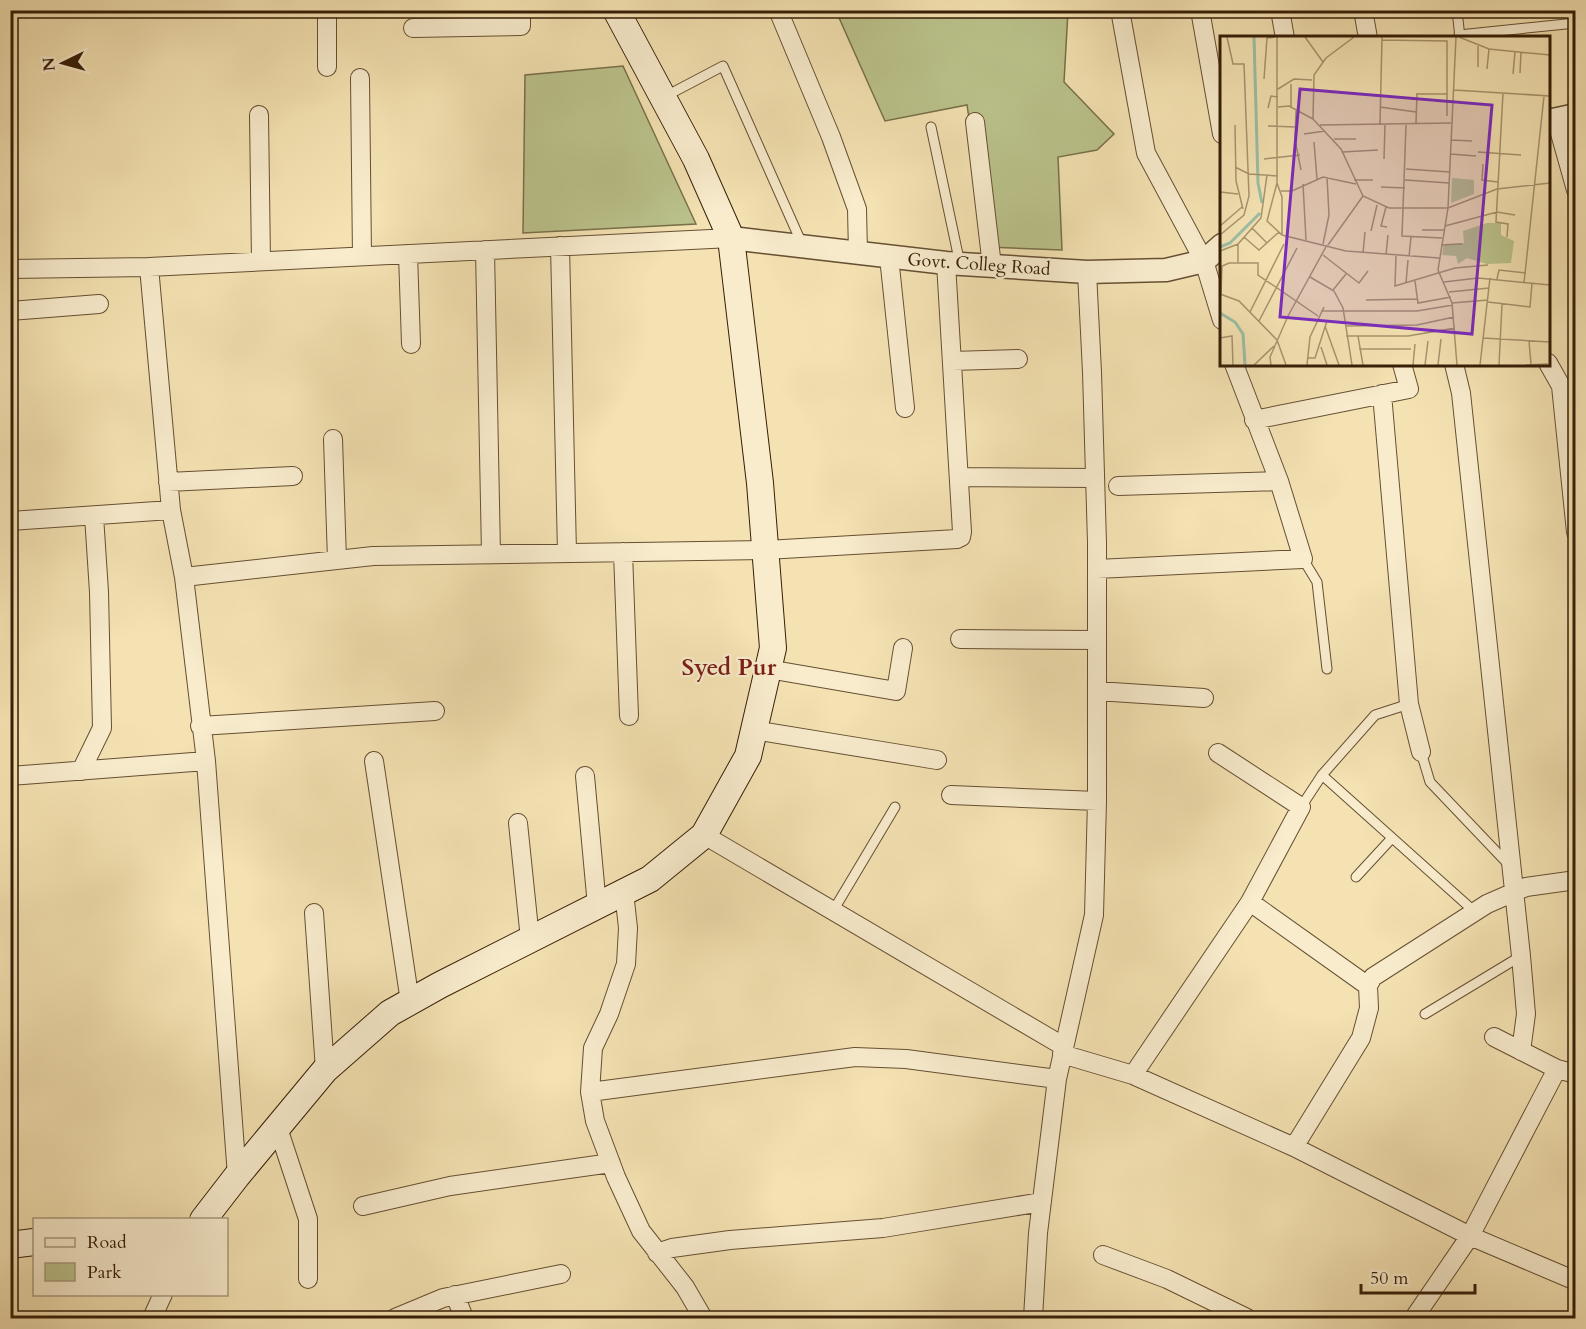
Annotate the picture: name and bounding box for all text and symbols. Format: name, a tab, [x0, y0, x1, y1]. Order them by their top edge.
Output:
north arrow	[33, 33, 93, 93]
inset map	[1220, 36, 1550, 366]
text: N	[37, 56, 61, 72]
street label: Govt. Colleg Road	[907, 247, 1052, 282]
district label: Syed Pur	[681, 651, 777, 684]
legend	[33, 1218, 228, 1296]
text: Road	[87, 1230, 127, 1255]
scale bar	[1361, 1257, 1475, 1295]
text: Park	[87, 1260, 122, 1285]
text: 50 m	[1370, 1266, 1409, 1291]

